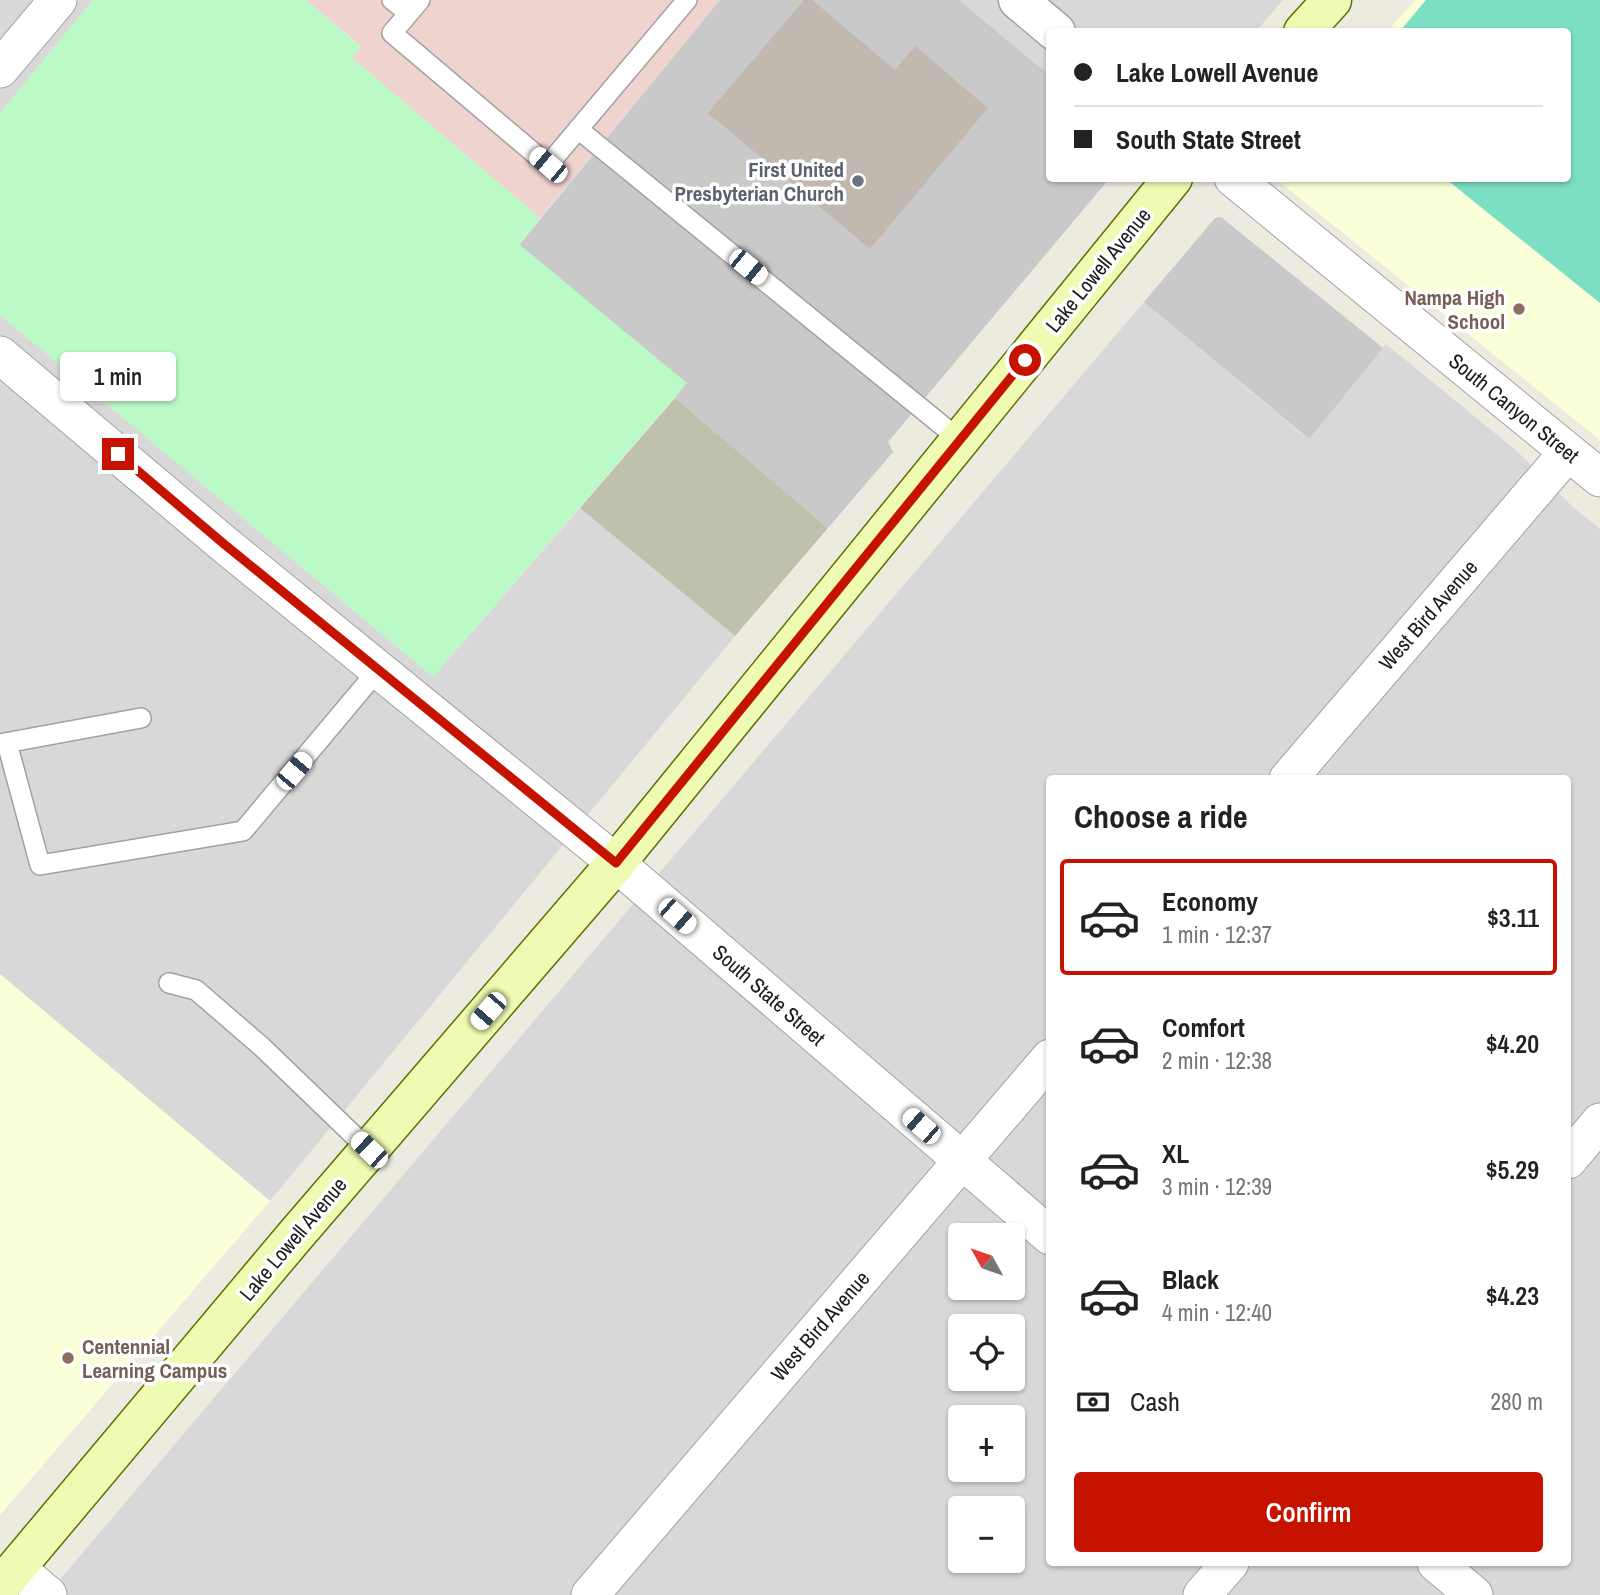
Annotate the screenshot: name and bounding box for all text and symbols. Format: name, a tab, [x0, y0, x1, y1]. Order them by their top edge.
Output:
text: Lake Lowell Avenue	[1116, 55, 1318, 90]
text: South State Street	[1116, 122, 1301, 157]
car	[526, 143, 571, 187]
place label: First United Presbyterian Church	[675, 155, 844, 208]
marker: First United Presbyterian Church	[850, 173, 866, 189]
street label: Lake Lowell Avenue	[1039, 201, 1157, 339]
car	[726, 246, 771, 288]
place label: Nampa High School	[1405, 283, 1505, 336]
marker: Nampa High School	[1511, 301, 1527, 317]
route start	[1009, 344, 1041, 376]
street label: South Canyon Street	[1443, 346, 1585, 470]
callout: 1 min	[60, 352, 176, 402]
text: 1 min	[94, 361, 142, 392]
route end	[102, 438, 134, 470]
street label: West Bird Avenue	[1372, 554, 1484, 676]
car	[273, 748, 316, 794]
text: Choose a ride	[1074, 795, 1248, 838]
text: Economy	[1162, 884, 1258, 919]
icon: car	[1078, 886, 1141, 949]
car	[655, 894, 700, 938]
text: $3.11	[1487, 900, 1539, 935]
text: 1 min · 12:37	[1162, 919, 1272, 950]
street label: South State Street	[706, 938, 832, 1052]
car	[467, 988, 510, 1034]
text: Comfort	[1162, 1010, 1245, 1045]
icon: car	[1078, 1012, 1141, 1075]
text: $4.20	[1486, 1026, 1539, 1061]
text: 2 min · 12:38	[1162, 1045, 1272, 1076]
car	[899, 1104, 944, 1148]
car	[347, 1128, 392, 1172]
text: XL	[1162, 1136, 1189, 1171]
icon: car	[1078, 1138, 1141, 1201]
text: $5.29	[1486, 1152, 1539, 1187]
street label: Lake Lowell Avenue	[233, 1171, 353, 1307]
text: 3 min · 12:39	[1162, 1171, 1272, 1202]
north arrow	[948, 1223, 1026, 1300]
map controls	[948, 1223, 1025, 1573]
text: Black	[1162, 1262, 1219, 1297]
icon: car	[1078, 1264, 1141, 1327]
street label: West Bird Avenue	[764, 1265, 876, 1387]
text: $4.23	[1486, 1278, 1539, 1313]
text: 4 min · 12:40	[1162, 1297, 1272, 1328]
button: locate	[948, 1314, 1025, 1391]
place label: Centennial Learning Campus	[82, 1332, 227, 1385]
marker: Centennial Learning Campus	[60, 1350, 76, 1366]
icon: cash	[1074, 1383, 1112, 1421]
text: Cash	[1130, 1384, 1180, 1419]
text: 280 m	[1491, 1386, 1543, 1417]
button: +	[948, 1405, 1025, 1482]
button: Confirm	[1074, 1472, 1543, 1552]
button: −	[948, 1496, 1025, 1573]

